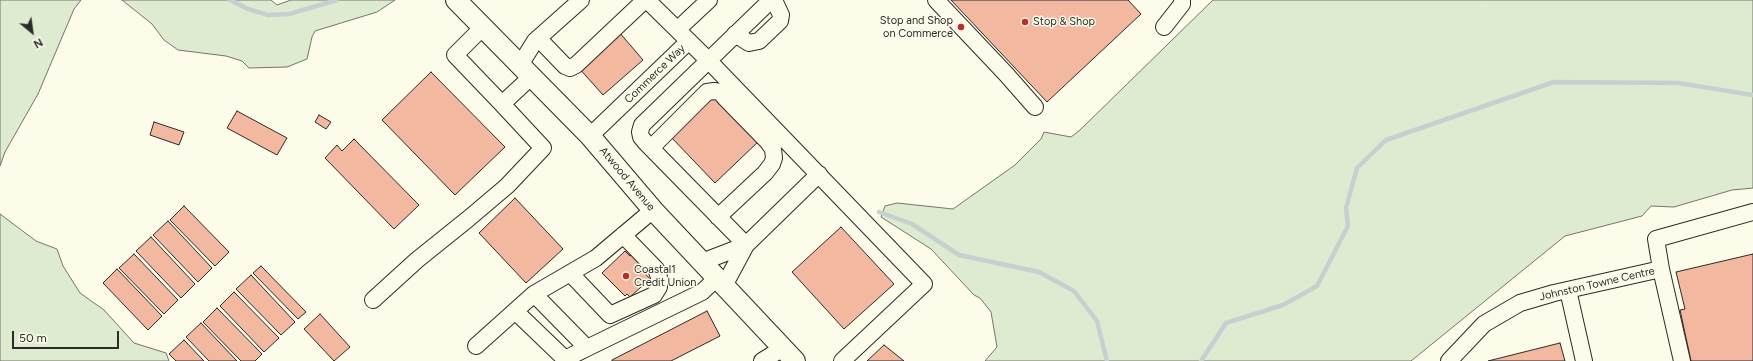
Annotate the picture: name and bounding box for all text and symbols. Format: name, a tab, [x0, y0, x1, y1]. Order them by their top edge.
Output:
north arrow	[12, 12, 52, 52]
place label: Stop and Shop on Commerce	[880, 14, 953, 40]
place label: Stop & Shop	[1033, 15, 1095, 29]
marker: Stop & Shop	[1020, 17, 1030, 27]
marker: Stop and Shop on Commerce	[956, 22, 966, 32]
text: N	[31, 35, 45, 51]
street label: Commerce Way	[622, 42, 688, 106]
street label: Atwood Avenue	[596, 144, 658, 214]
place label: Coastal1 Credit Union	[634, 263, 697, 289]
street label: Johnston Towne Centre	[1538, 264, 1656, 304]
marker: Coastal1 Credit Union	[621, 271, 631, 281]
scale bar	[14, 323, 121, 349]
text: 50 m	[19, 331, 47, 345]

